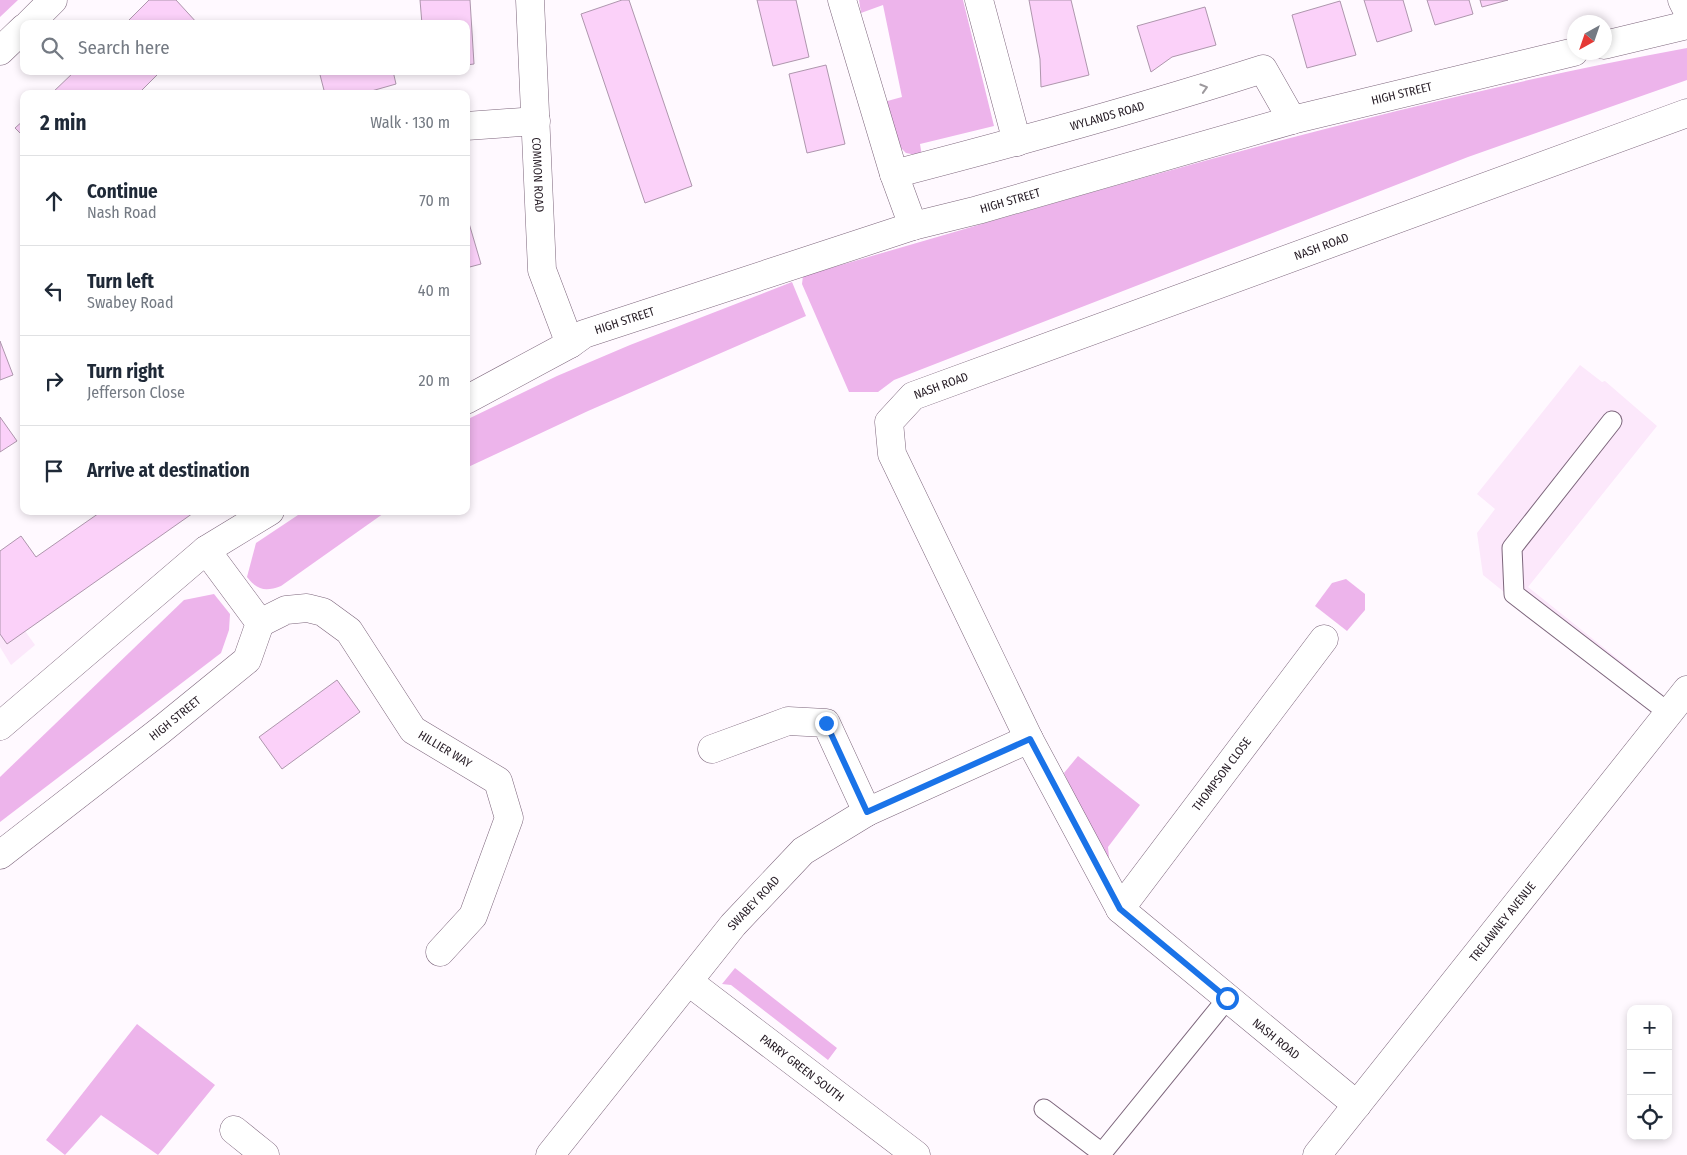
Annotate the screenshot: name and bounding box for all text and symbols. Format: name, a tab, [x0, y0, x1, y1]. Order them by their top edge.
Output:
north arrow	[1567, 15, 1612, 60]
search box	[20, 20, 470, 75]
icon: search	[38, 34, 66, 62]
text: Search here	[78, 36, 170, 59]
street label: HIGH STREET	[1370, 79, 1434, 108]
one-way arrow	[1199, 83, 1208, 93]
street label: WYLANDS ROAD	[1068, 99, 1146, 133]
text: 2 min	[40, 110, 87, 136]
text: Walk · 130 m	[370, 113, 450, 132]
street label: COMMON ROAD	[529, 137, 546, 213]
text: Continue	[87, 180, 158, 203]
street label: HIGH STREET	[978, 185, 1042, 216]
icon: ahead	[40, 187, 68, 215]
text: 70 m	[419, 191, 450, 210]
text: Nash Road	[87, 203, 157, 222]
street label: NASH ROAD	[1292, 230, 1351, 263]
text: Turn left	[87, 270, 154, 293]
icon: left	[40, 277, 68, 305]
text: 40 m	[418, 281, 450, 300]
text: Swabey Road	[87, 293, 173, 312]
street label: HIGH STREET	[593, 304, 657, 337]
text: Turn right	[87, 360, 164, 383]
icon: right	[40, 367, 68, 395]
street label: NASH ROAD	[912, 369, 970, 402]
text: 20 m	[419, 371, 450, 390]
text: Jefferson Close	[87, 383, 185, 402]
icon: arrive	[40, 457, 68, 485]
text: Arrive at destination	[87, 459, 250, 482]
street label: HIGH STREET	[147, 693, 204, 743]
route end	[815, 712, 838, 735]
street label: HILLIER WAY	[416, 728, 474, 771]
street label: THOMPSON CLOSE	[1190, 734, 1254, 814]
street label: SWABEY ROAD	[725, 873, 783, 933]
street label: TRELAWNEY AVENUE	[1467, 879, 1539, 965]
route start	[1216, 987, 1239, 1010]
map controls	[1627, 1005, 1672, 1140]
button: +	[1627, 1005, 1672, 1050]
street label: NASH ROAD	[1250, 1016, 1302, 1062]
street label: PARRY GREEN SOUTH	[757, 1032, 847, 1104]
button: −	[1627, 1050, 1672, 1095]
button: locate	[1627, 1095, 1672, 1140]

